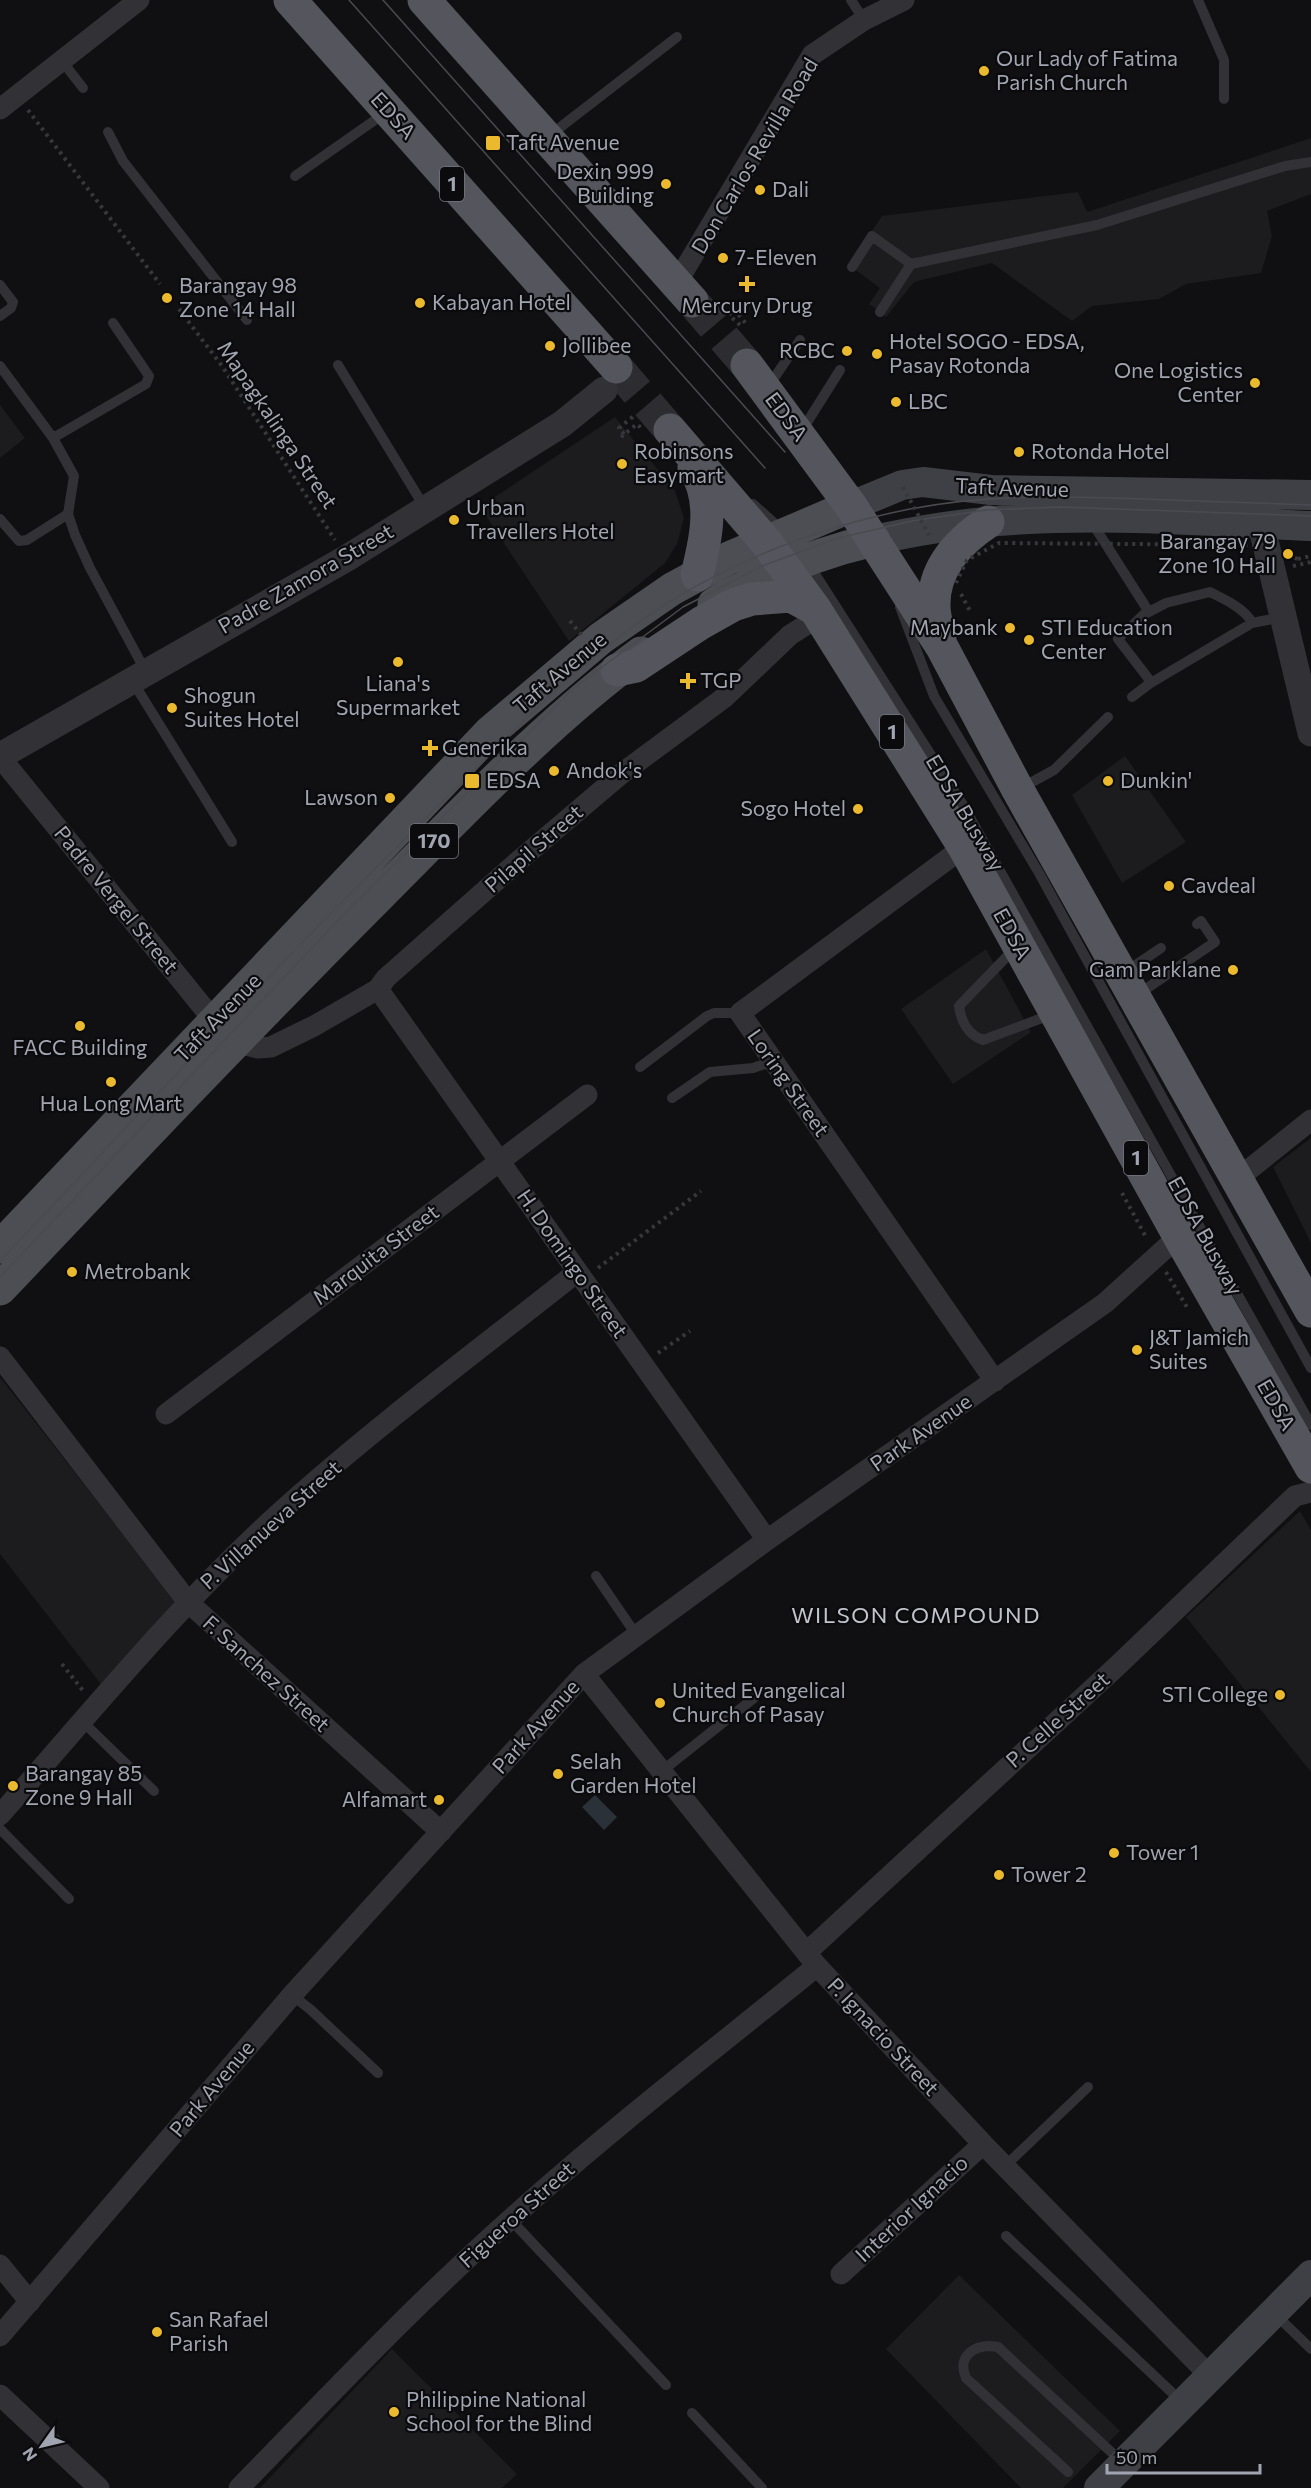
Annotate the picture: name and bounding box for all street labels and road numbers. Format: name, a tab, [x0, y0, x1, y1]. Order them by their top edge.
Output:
street label: Don Carlos Revilla Road	[685, 53, 822, 258]
street label: EDSA	[367, 86, 422, 144]
road number: 1	[440, 167, 464, 201]
street label: Mapagkalinga Street	[213, 336, 344, 513]
street label: EDSA	[761, 387, 814, 445]
street label: Taft Avenue	[955, 472, 1069, 501]
street label: Padre Zamora Street	[213, 517, 397, 638]
street label: Taft Avenue	[508, 626, 611, 718]
road number: 1	[880, 715, 904, 749]
street label: EDSA Busway	[922, 749, 1011, 875]
street label: Pilapil Street	[479, 799, 587, 897]
street label: Padre Vergel Street	[50, 820, 184, 978]
road number: 170	[410, 824, 458, 858]
street label: EDSA	[989, 903, 1038, 963]
street label: Taft Avenue	[168, 967, 265, 1066]
street label: Loring Street	[743, 1024, 835, 1141]
road number: 1	[1124, 1141, 1148, 1175]
street label: EDSA Busway	[1163, 1172, 1249, 1299]
street label: H. Domingo Street	[513, 1184, 634, 1342]
street label: Marquita Street	[307, 1198, 443, 1309]
street label: EDSA	[1253, 1374, 1302, 1434]
street label: Park Avenue	[865, 1388, 976, 1476]
street label: P. Villanueva Street	[194, 1454, 346, 1594]
street label: F. Sanchez Street	[198, 1609, 336, 1736]
street label: P. Celle Street	[1000, 1666, 1114, 1772]
street label: Park Avenue	[486, 1674, 584, 1778]
street label: P. Ignacio Street	[823, 1972, 945, 2100]
street label: Park Avenue	[163, 2035, 258, 2141]
street label: Interior Ignacio	[850, 2149, 972, 2266]
street label: Figueroa Street	[453, 2156, 579, 2272]

